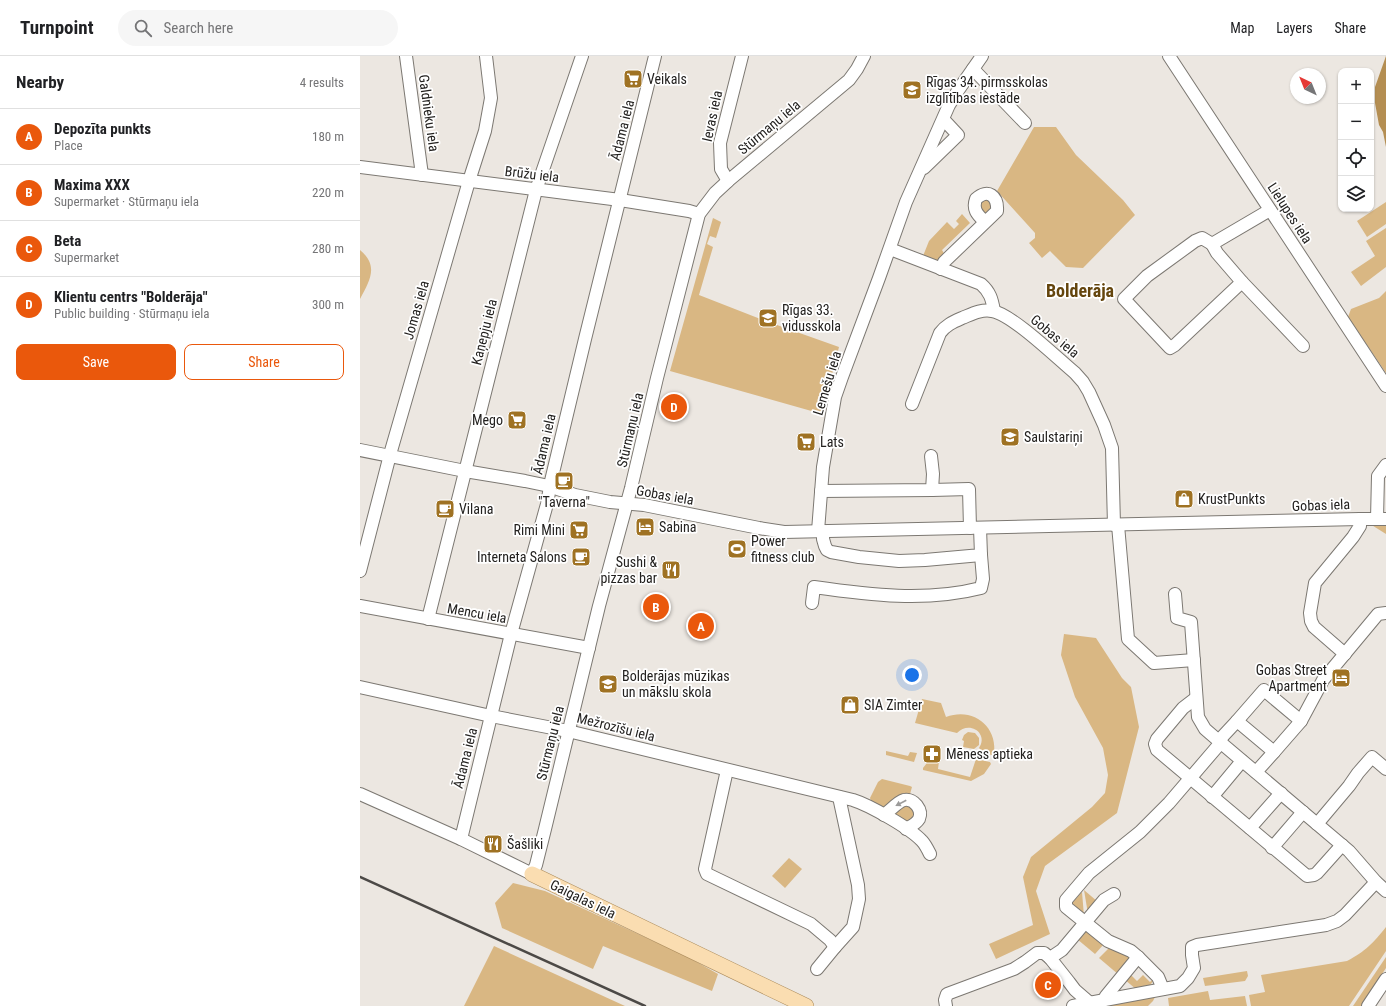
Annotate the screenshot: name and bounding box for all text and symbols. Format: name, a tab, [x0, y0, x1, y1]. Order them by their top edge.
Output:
search box	[118, 10, 398, 46]
text: Turnpoint	[20, 16, 94, 39]
icon: search	[132, 17, 154, 39]
text: Search here	[164, 19, 233, 37]
text: Map	[1230, 20, 1254, 36]
text: Layers	[1276, 20, 1313, 36]
text: Share	[1335, 20, 1366, 36]
supermarket icon: Veikals	[622, 68, 644, 90]
north arrow	[1290, 68, 1326, 104]
map controls	[1338, 68, 1374, 212]
button: +	[1338, 68, 1374, 104]
place label: Veikals	[647, 71, 687, 87]
text: Nearby	[16, 72, 64, 92]
street label: Galdnieku iela	[416, 73, 442, 153]
place label: Rīgas 34. pirmsskolas izglītības iestāde	[926, 74, 1048, 106]
text: 4 results	[300, 75, 344, 90]
school or university icon: Rīgas 34. pirmsskolas izglītības iestāde	[901, 79, 923, 101]
street label: Ievas iela	[699, 89, 725, 143]
street label: Stūrmaņu iela	[735, 96, 804, 158]
street label: Ādama iela	[607, 98, 637, 162]
button: −	[1338, 104, 1374, 140]
text: Depozīta punkts	[54, 120, 151, 138]
text: A	[25, 129, 33, 144]
text: 180 m	[312, 129, 344, 144]
text: Place	[54, 138, 83, 153]
button: locate	[1338, 140, 1374, 176]
street label: Brūžu iela	[504, 163, 560, 185]
text: Maxima XXX	[54, 176, 130, 194]
button: layers	[1338, 176, 1374, 212]
street label: Lielupes iela	[1264, 180, 1316, 246]
text: B	[25, 185, 33, 200]
text: 220 m	[312, 185, 344, 200]
text: Supermarket · Stūrmaņu iela	[54, 194, 199, 209]
text: Beta	[54, 232, 81, 250]
text: C	[25, 241, 33, 256]
text: 280 m	[312, 241, 344, 256]
text: Supermarket	[54, 250, 119, 265]
street label: Jomas iela	[400, 279, 432, 341]
district label: Bolderāja	[1046, 280, 1114, 301]
text: Klientu centrs "Bolderāja"	[54, 288, 207, 306]
text: D	[25, 297, 33, 312]
text: 300 m	[312, 297, 344, 312]
street label: Kaņepju iela	[468, 297, 501, 367]
place label: Rīgas 33. vidusskola	[782, 302, 841, 334]
text: Public building · Stūrmaņu iela	[54, 306, 210, 321]
school or university icon: Rīgas 33. vidusskola	[757, 307, 779, 329]
street label: Gobas iela	[1028, 311, 1082, 361]
button: Save	[16, 344, 176, 380]
button: Share	[184, 344, 344, 380]
street label: Lemešu iela	[810, 349, 844, 417]
street label: Stūrmaņu iela	[614, 391, 647, 469]
pin: D	[661, 392, 687, 422]
supermarket icon: Mego	[506, 409, 528, 431]
place label: Mego	[472, 412, 503, 428]
street label: Ādama iela	[529, 412, 559, 476]
school or university icon: Saulstariņi	[999, 426, 1021, 448]
place label: Saulstariņi	[1024, 429, 1083, 446]
supermarket icon: Lats	[795, 431, 817, 453]
place label: Lats	[820, 434, 844, 450]
cafe icon: "Taverna"	[553, 470, 575, 492]
street label: Gobas iela	[635, 482, 695, 508]
shop icon: KrustPunkts	[1173, 488, 1195, 510]
place label: KrustPunkts	[1198, 491, 1265, 507]
place label: "Taverna"	[538, 494, 590, 510]
street label: Gobas iela	[1292, 496, 1350, 514]
cafe icon: Vilana	[434, 498, 456, 520]
place label: Vilana	[459, 501, 493, 517]
hotel icon: Sabina	[634, 516, 656, 538]
supermarket icon: Rimi Mini	[568, 519, 590, 541]
place label: Sabina	[659, 519, 697, 535]
place label: Rimi Mini	[514, 522, 565, 538]
place label: Power fitness club	[751, 533, 815, 565]
sports icon: Power fitness club	[726, 538, 748, 560]
cafe icon: Interneta Salons	[570, 546, 592, 568]
place label: Interneta Salons	[477, 549, 567, 565]
place label: Sushi & pizzas bar	[600, 554, 657, 586]
restaurant icon: Sushi & pizzas bar	[660, 559, 682, 581]
pin: B	[643, 592, 669, 622]
street label: Mencu iela	[446, 600, 508, 626]
pin: A	[688, 611, 714, 641]
place label: Gobas Street Apartment	[1256, 662, 1327, 694]
your location	[902, 665, 922, 685]
hotel icon: Gobas Street Apartment	[1330, 667, 1352, 689]
place label: Bolderājas mūzikas un mākslu skola	[622, 668, 730, 700]
school or university icon: Bolderājas mūzikas un mākslu skola	[597, 673, 619, 695]
shop icon: SIA Zimter	[839, 694, 861, 716]
place label: SIA Zimter	[864, 697, 922, 713]
street label: Stūrmaņu iela	[533, 704, 568, 782]
street label: Mežrozīšu iela	[575, 710, 657, 744]
street label: Ādama iela	[450, 726, 480, 790]
pharmacy icon: Mēness aptieka	[921, 743, 943, 765]
place label: Mēness aptieka	[946, 746, 1033, 762]
one-way arrow	[895, 800, 907, 806]
restaurant icon: Šašliki	[482, 833, 504, 855]
place label: Šašliki	[507, 835, 543, 852]
street label: Gaigalas iela	[548, 876, 618, 922]
pin: C	[1035, 970, 1061, 1000]

